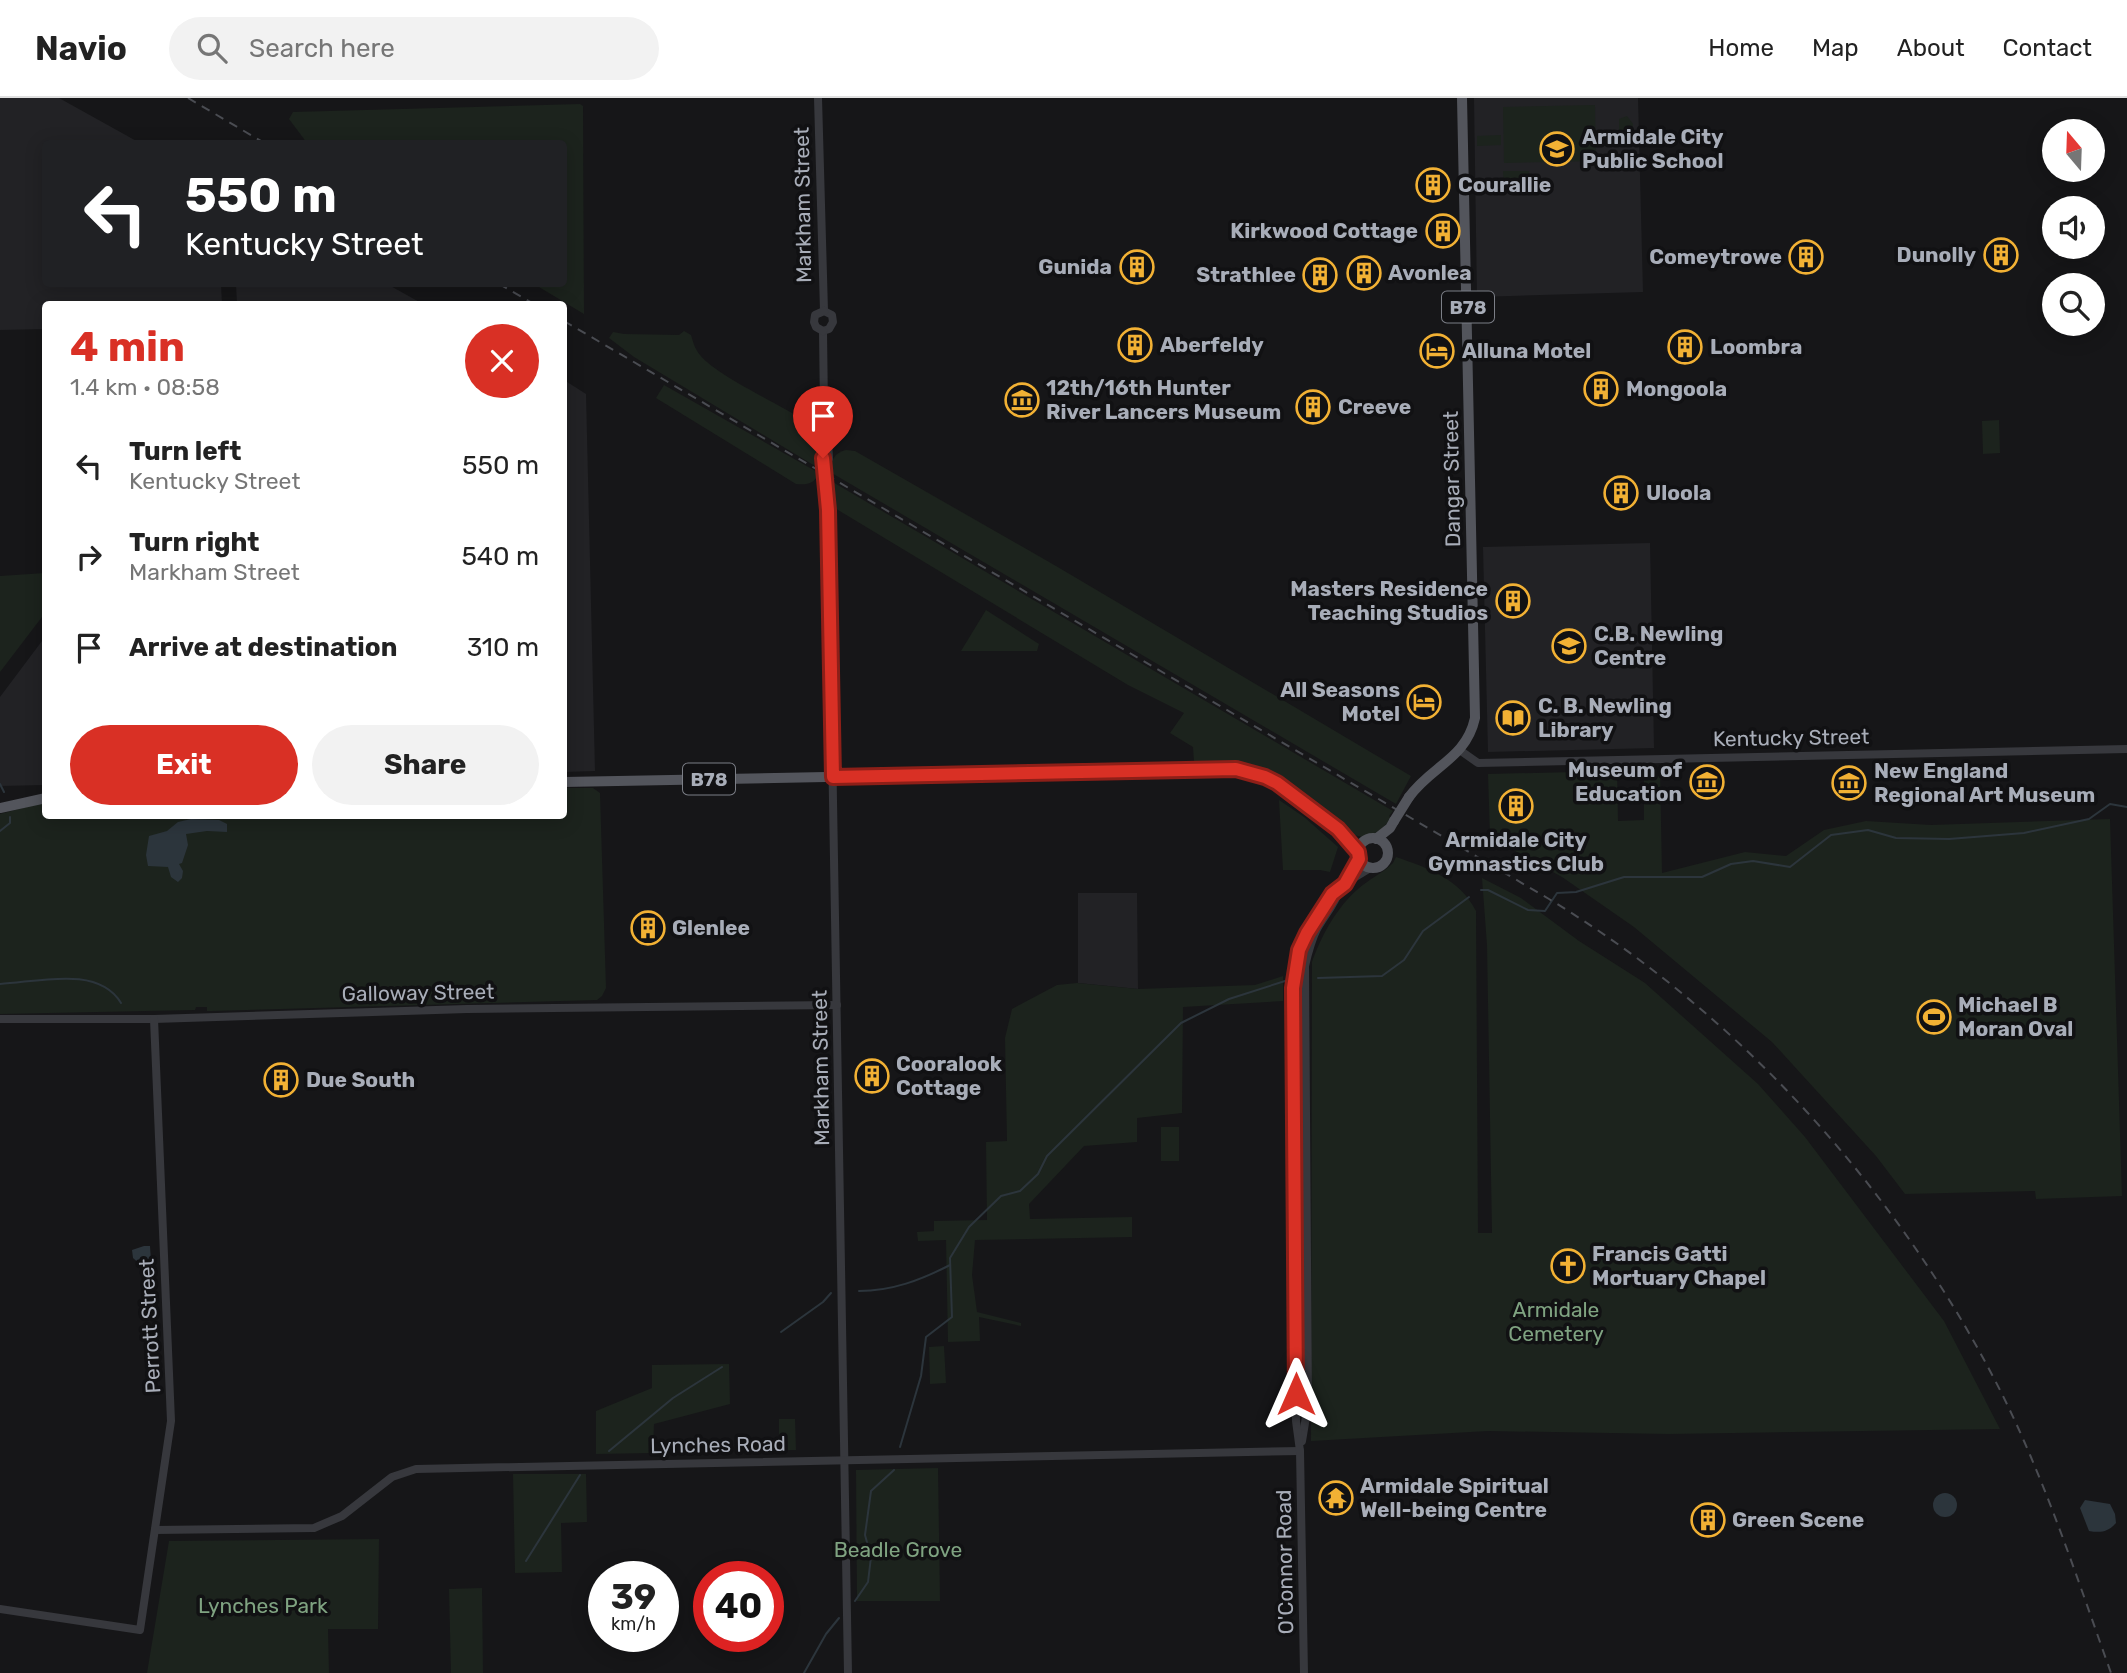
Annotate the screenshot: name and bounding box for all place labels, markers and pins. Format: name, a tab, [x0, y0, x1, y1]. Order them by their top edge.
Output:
place label: Armidale City Public School	[1582, 124, 1724, 173]
school or university icon: Armidale City Public School	[1538, 130, 1576, 168]
building icon: Courallie	[1414, 166, 1452, 204]
place label: Courallie	[1458, 172, 1551, 197]
building icon: Kirkwood Cottage	[1424, 212, 1462, 250]
place label: Kirkwood Cottage	[1230, 218, 1418, 243]
building icon: Dunolly	[1982, 236, 2020, 274]
building icon: Comeytrowe	[1787, 238, 1825, 276]
place label: Dunolly	[1897, 242, 1976, 267]
place label: Comeytrowe	[1649, 244, 1782, 269]
building icon: Gunida	[1118, 248, 1156, 286]
place label: Gunida	[1038, 254, 1112, 279]
building icon: Avonlea	[1345, 254, 1383, 292]
building icon: Strathlee	[1301, 256, 1339, 294]
place label: Avonlea	[1388, 260, 1472, 285]
place label: Strathlee	[1196, 262, 1296, 287]
building icon: Aberfeldy	[1116, 326, 1154, 364]
building icon: Loombra	[1666, 328, 1704, 366]
place label: Aberfeldy	[1160, 332, 1264, 357]
hotel icon: Alluna Motel	[1418, 332, 1456, 370]
place label: Loombra	[1710, 334, 1802, 359]
place label: Alluna Motel	[1462, 338, 1591, 363]
building icon: Mongoola	[1582, 370, 1620, 408]
place label: 12th/16th Hunter River Lancers Museum	[1046, 375, 1281, 424]
place label: Mongoola	[1626, 376, 1727, 401]
museum icon: 12th/16th Hunter River Lancers Museum	[1003, 381, 1041, 419]
pin	[793, 386, 853, 458]
building icon: Creeve	[1294, 388, 1332, 426]
place label: Creeve	[1338, 394, 1411, 419]
building icon: Uloola	[1602, 474, 1640, 512]
place label: Uloola	[1646, 480, 1711, 505]
place label: Masters Residence Teaching Studios	[1290, 576, 1488, 625]
building icon: Masters Residence Teaching Studios	[1494, 582, 1532, 620]
place label: C.B. Newling Centre	[1594, 621, 1723, 670]
school or university icon: C.B. Newling Centre	[1550, 627, 1588, 665]
place label: All Seasons Motel	[1280, 677, 1400, 726]
hotel icon: All Seasons Motel	[1405, 683, 1443, 721]
place label: C. B. Newling Library	[1538, 693, 1672, 742]
library icon: C. B. Newling Library	[1494, 699, 1532, 737]
place label: Museum of Education	[1568, 757, 1683, 806]
place label: New England Regional Art Museum	[1874, 758, 2095, 807]
museum icon: Museum of Education	[1688, 763, 1726, 801]
museum icon: New England Regional Art Museum	[1830, 764, 1868, 802]
building icon: Armidale City Gymnastics Club	[1497, 787, 1535, 825]
place label: Armidale City Gymnastics Club	[1428, 827, 1604, 876]
building icon: Glenlee	[629, 909, 667, 947]
place label: Glenlee	[672, 915, 750, 940]
place label: Michael B Moran Oval	[1958, 992, 2073, 1041]
sports icon: Michael B Moran Oval	[1915, 998, 1953, 1036]
place label: Cooralook Cottage	[896, 1051, 1003, 1100]
building icon: Cooralook Cottage	[853, 1057, 891, 1095]
building icon: Due South	[262, 1061, 300, 1099]
place label: Due South	[306, 1067, 415, 1092]
place label: Francis Gatti Mortuary Chapel	[1592, 1241, 1766, 1290]
church icon: Francis Gatti Mortuary Chapel	[1549, 1247, 1587, 1285]
place label: Armidale Spiritual Well-being Centre	[1360, 1473, 1549, 1522]
temple icon: Armidale Spiritual Well-being Centre	[1317, 1479, 1355, 1517]
building icon: Green Scene	[1689, 1501, 1727, 1539]
place label: Green Scene	[1732, 1507, 1864, 1532]

